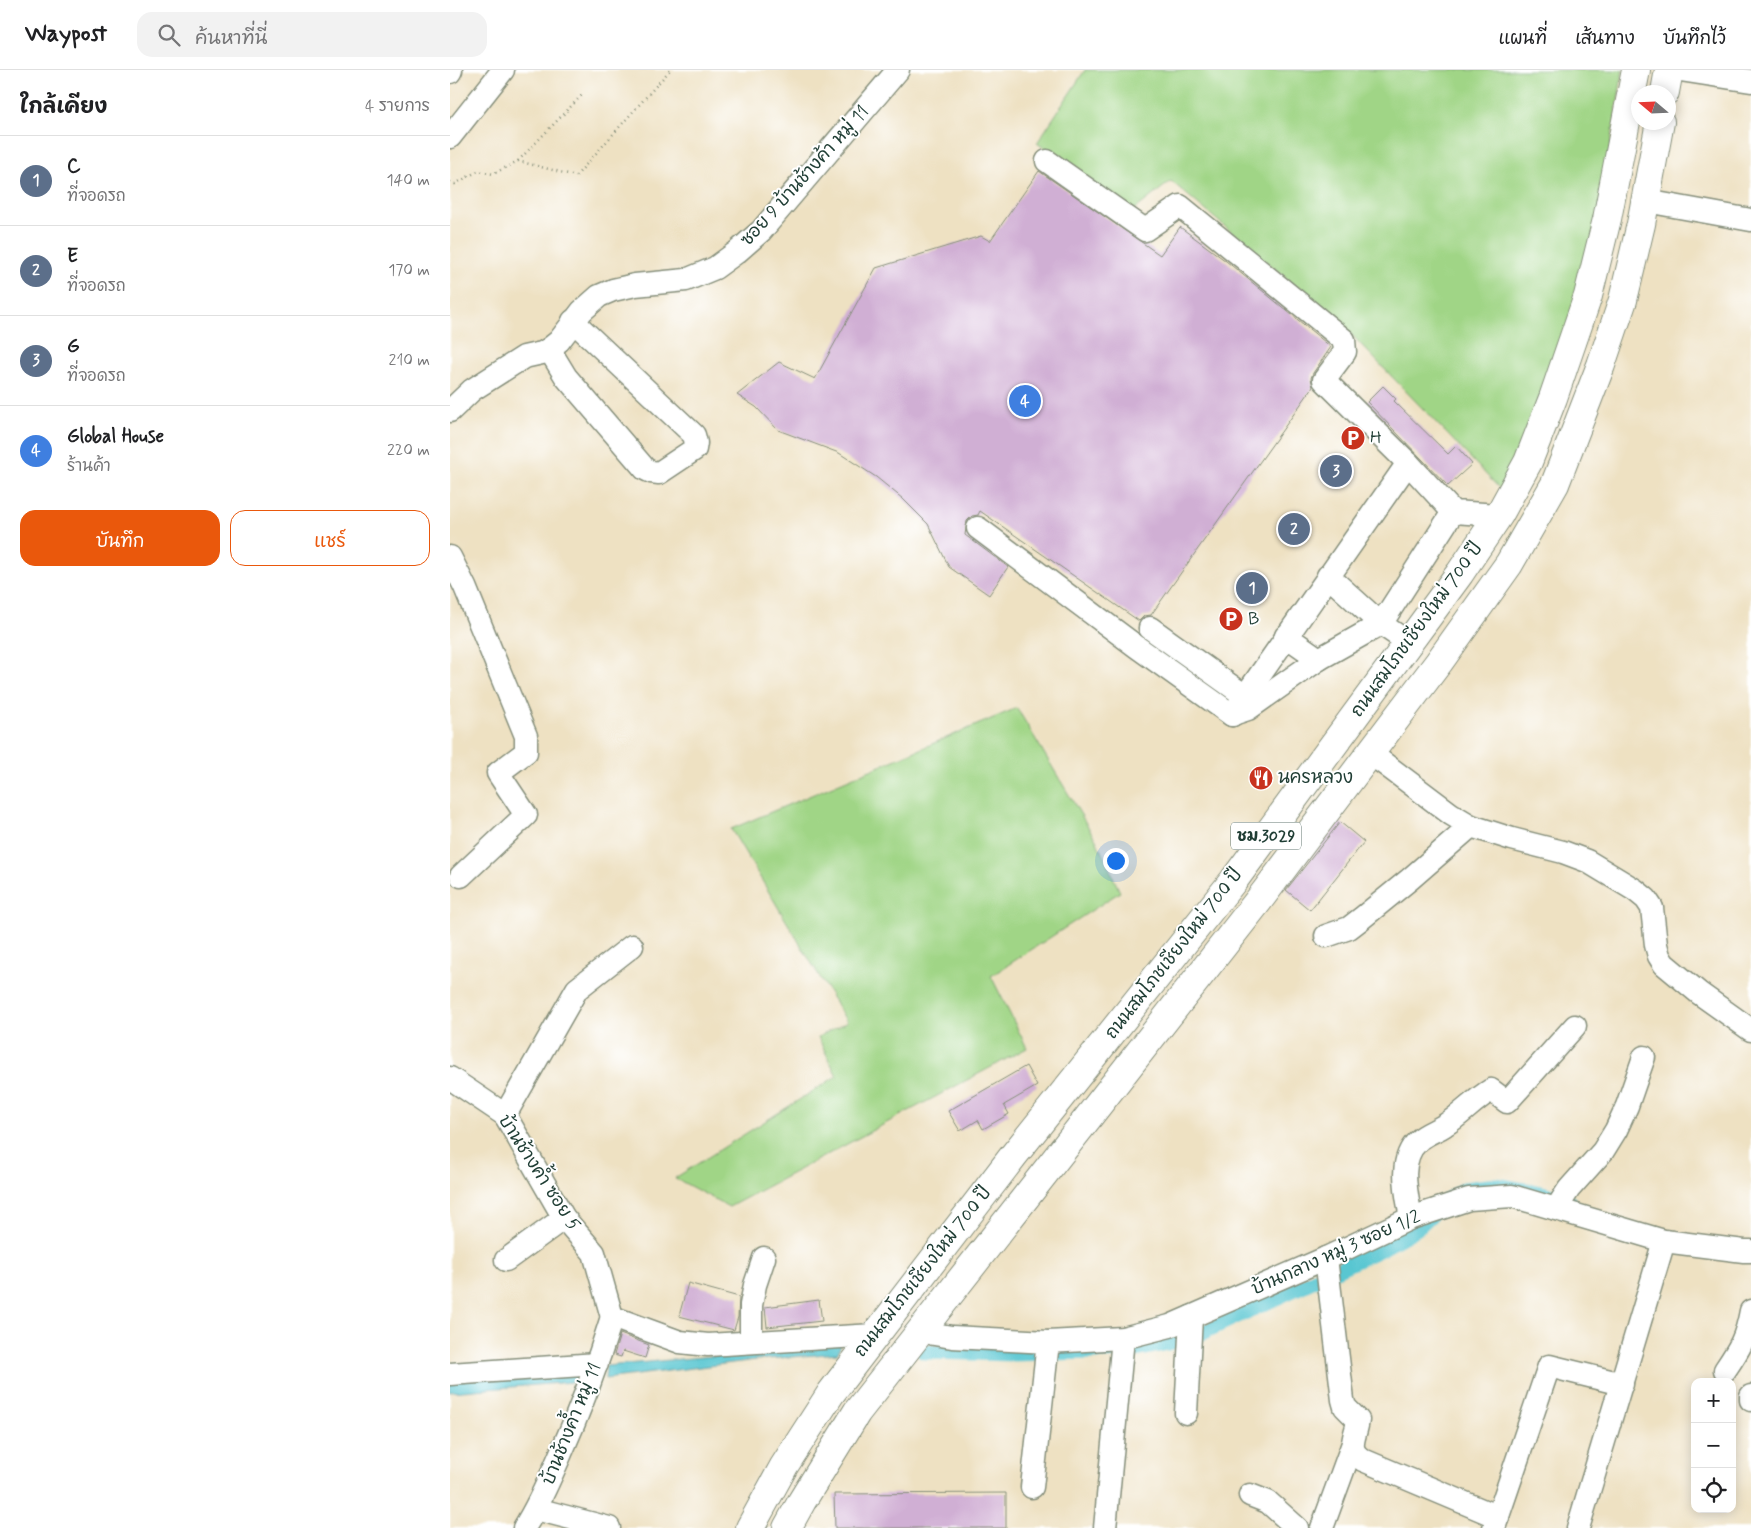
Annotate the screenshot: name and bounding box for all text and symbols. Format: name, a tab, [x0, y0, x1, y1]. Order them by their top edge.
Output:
search box	[137, 12, 487, 57]
text: Waypost	[25, 19, 107, 50]
icon: search	[155, 21, 183, 49]
text: ค้นหาที่นี่	[195, 26, 267, 51]
text: แผนที่	[1499, 27, 1547, 51]
text: เส้นทาง	[1575, 27, 1635, 51]
text: บันทึกไว้	[1663, 27, 1726, 51]
north arrow	[1631, 85, 1676, 130]
text: ใกล้เคียง	[20, 93, 107, 121]
text: 4 รายการ	[365, 96, 430, 117]
street label: ซอย 9 บ้านช้างค้า หมู่ 11	[735, 100, 875, 252]
text: C	[67, 154, 81, 179]
text: 1	[32, 170, 40, 191]
text: 140 m	[386, 170, 430, 191]
text: ที่จอดรถ	[67, 186, 126, 207]
text: E	[67, 244, 78, 269]
text: 2	[32, 260, 40, 281]
text: 170 m	[388, 260, 430, 281]
text: ที่จอดรถ	[67, 276, 126, 297]
text: G	[67, 334, 80, 359]
text: 3	[32, 350, 40, 371]
text: 210 m	[389, 350, 430, 371]
text: ที่จอดรถ	[67, 366, 126, 387]
pin: 4	[1009, 382, 1041, 420]
text: Global House	[67, 424, 164, 449]
parking icon: H	[1340, 425, 1366, 451]
place label: H	[1370, 426, 1382, 450]
text: 4	[31, 440, 41, 461]
text: 220 m	[387, 440, 430, 461]
pin: 3	[1320, 452, 1352, 490]
text: ร้านค้า	[67, 456, 111, 477]
button: บันทึก	[20, 510, 220, 566]
button: แชร์	[230, 510, 430, 566]
pin: 2	[1278, 510, 1310, 548]
street label: ถนนสมโภชเชียงใหม่ 700 ปี	[1344, 537, 1489, 722]
pin: 1	[1236, 569, 1268, 607]
parking icon: B	[1218, 606, 1244, 632]
place label: B	[1248, 607, 1259, 631]
restaurant icon: นครหลวง	[1248, 765, 1274, 791]
place label: นครหลวง	[1278, 766, 1353, 790]
road number: ชม.3029	[1231, 822, 1301, 849]
your location	[1103, 848, 1129, 874]
street label: ถนนสมโภชเชียงใหม่ 700 ปี	[1098, 862, 1248, 1044]
street label: บ้านช้างค้ำ ซอย 5	[492, 1107, 591, 1236]
street label: ถนนสมโภชเชียงใหม่ 700 ปี	[847, 1180, 997, 1362]
street label: บ้านกลาง หมู่ 3 ซอย 1/2	[1247, 1204, 1425, 1302]
street label: บ้านช้างค้ำ หมู่ 11	[531, 1357, 608, 1489]
map controls	[1691, 1378, 1736, 1513]
button: +	[1691, 1378, 1736, 1423]
button: −	[1691, 1423, 1736, 1468]
button: locate	[1691, 1468, 1736, 1513]

